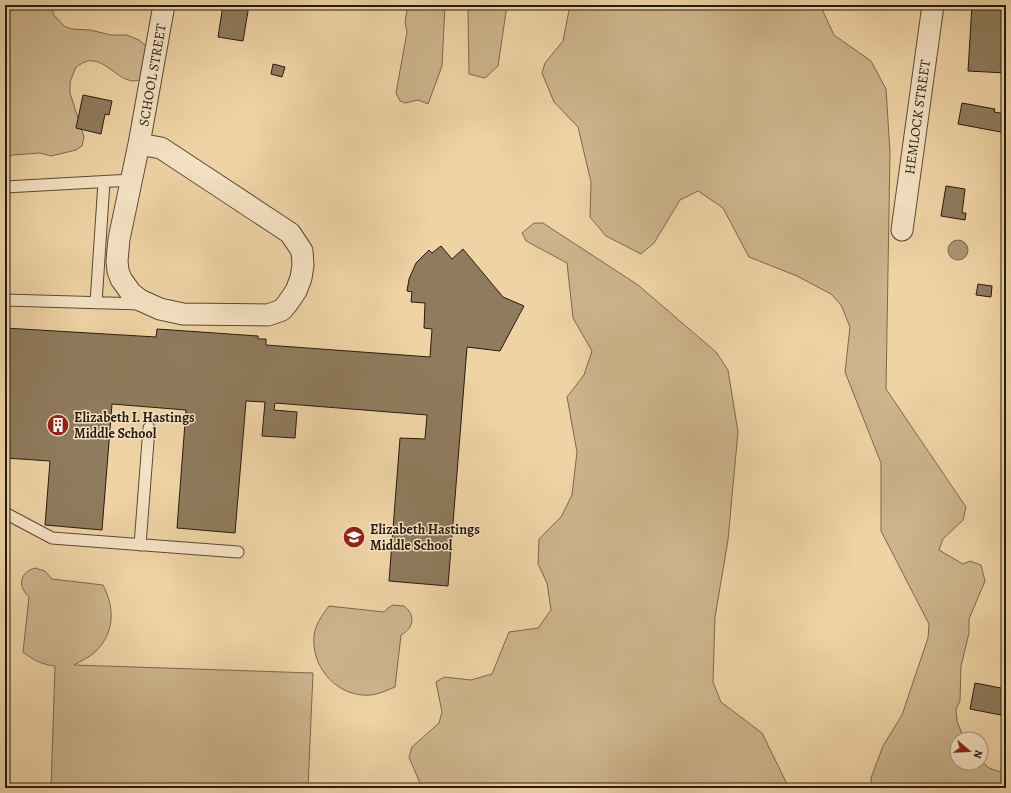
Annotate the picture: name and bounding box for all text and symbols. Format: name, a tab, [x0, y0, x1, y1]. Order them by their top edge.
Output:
street label: SCHOOL STREET	[134, 22, 171, 128]
street label: HEMLOCK STREET	[900, 58, 935, 176]
place label: Elizabeth I. Hastings Middle School	[74, 408, 195, 443]
building icon: Elizabeth I. Hastings Middle School	[45, 412, 71, 438]
place label: Elizabeth Hastings Middle School	[370, 520, 480, 555]
school or university icon: Elizabeth Hastings Middle School	[341, 524, 367, 550]
north arrow	[949, 731, 989, 771]
text: N	[970, 748, 986, 760]

